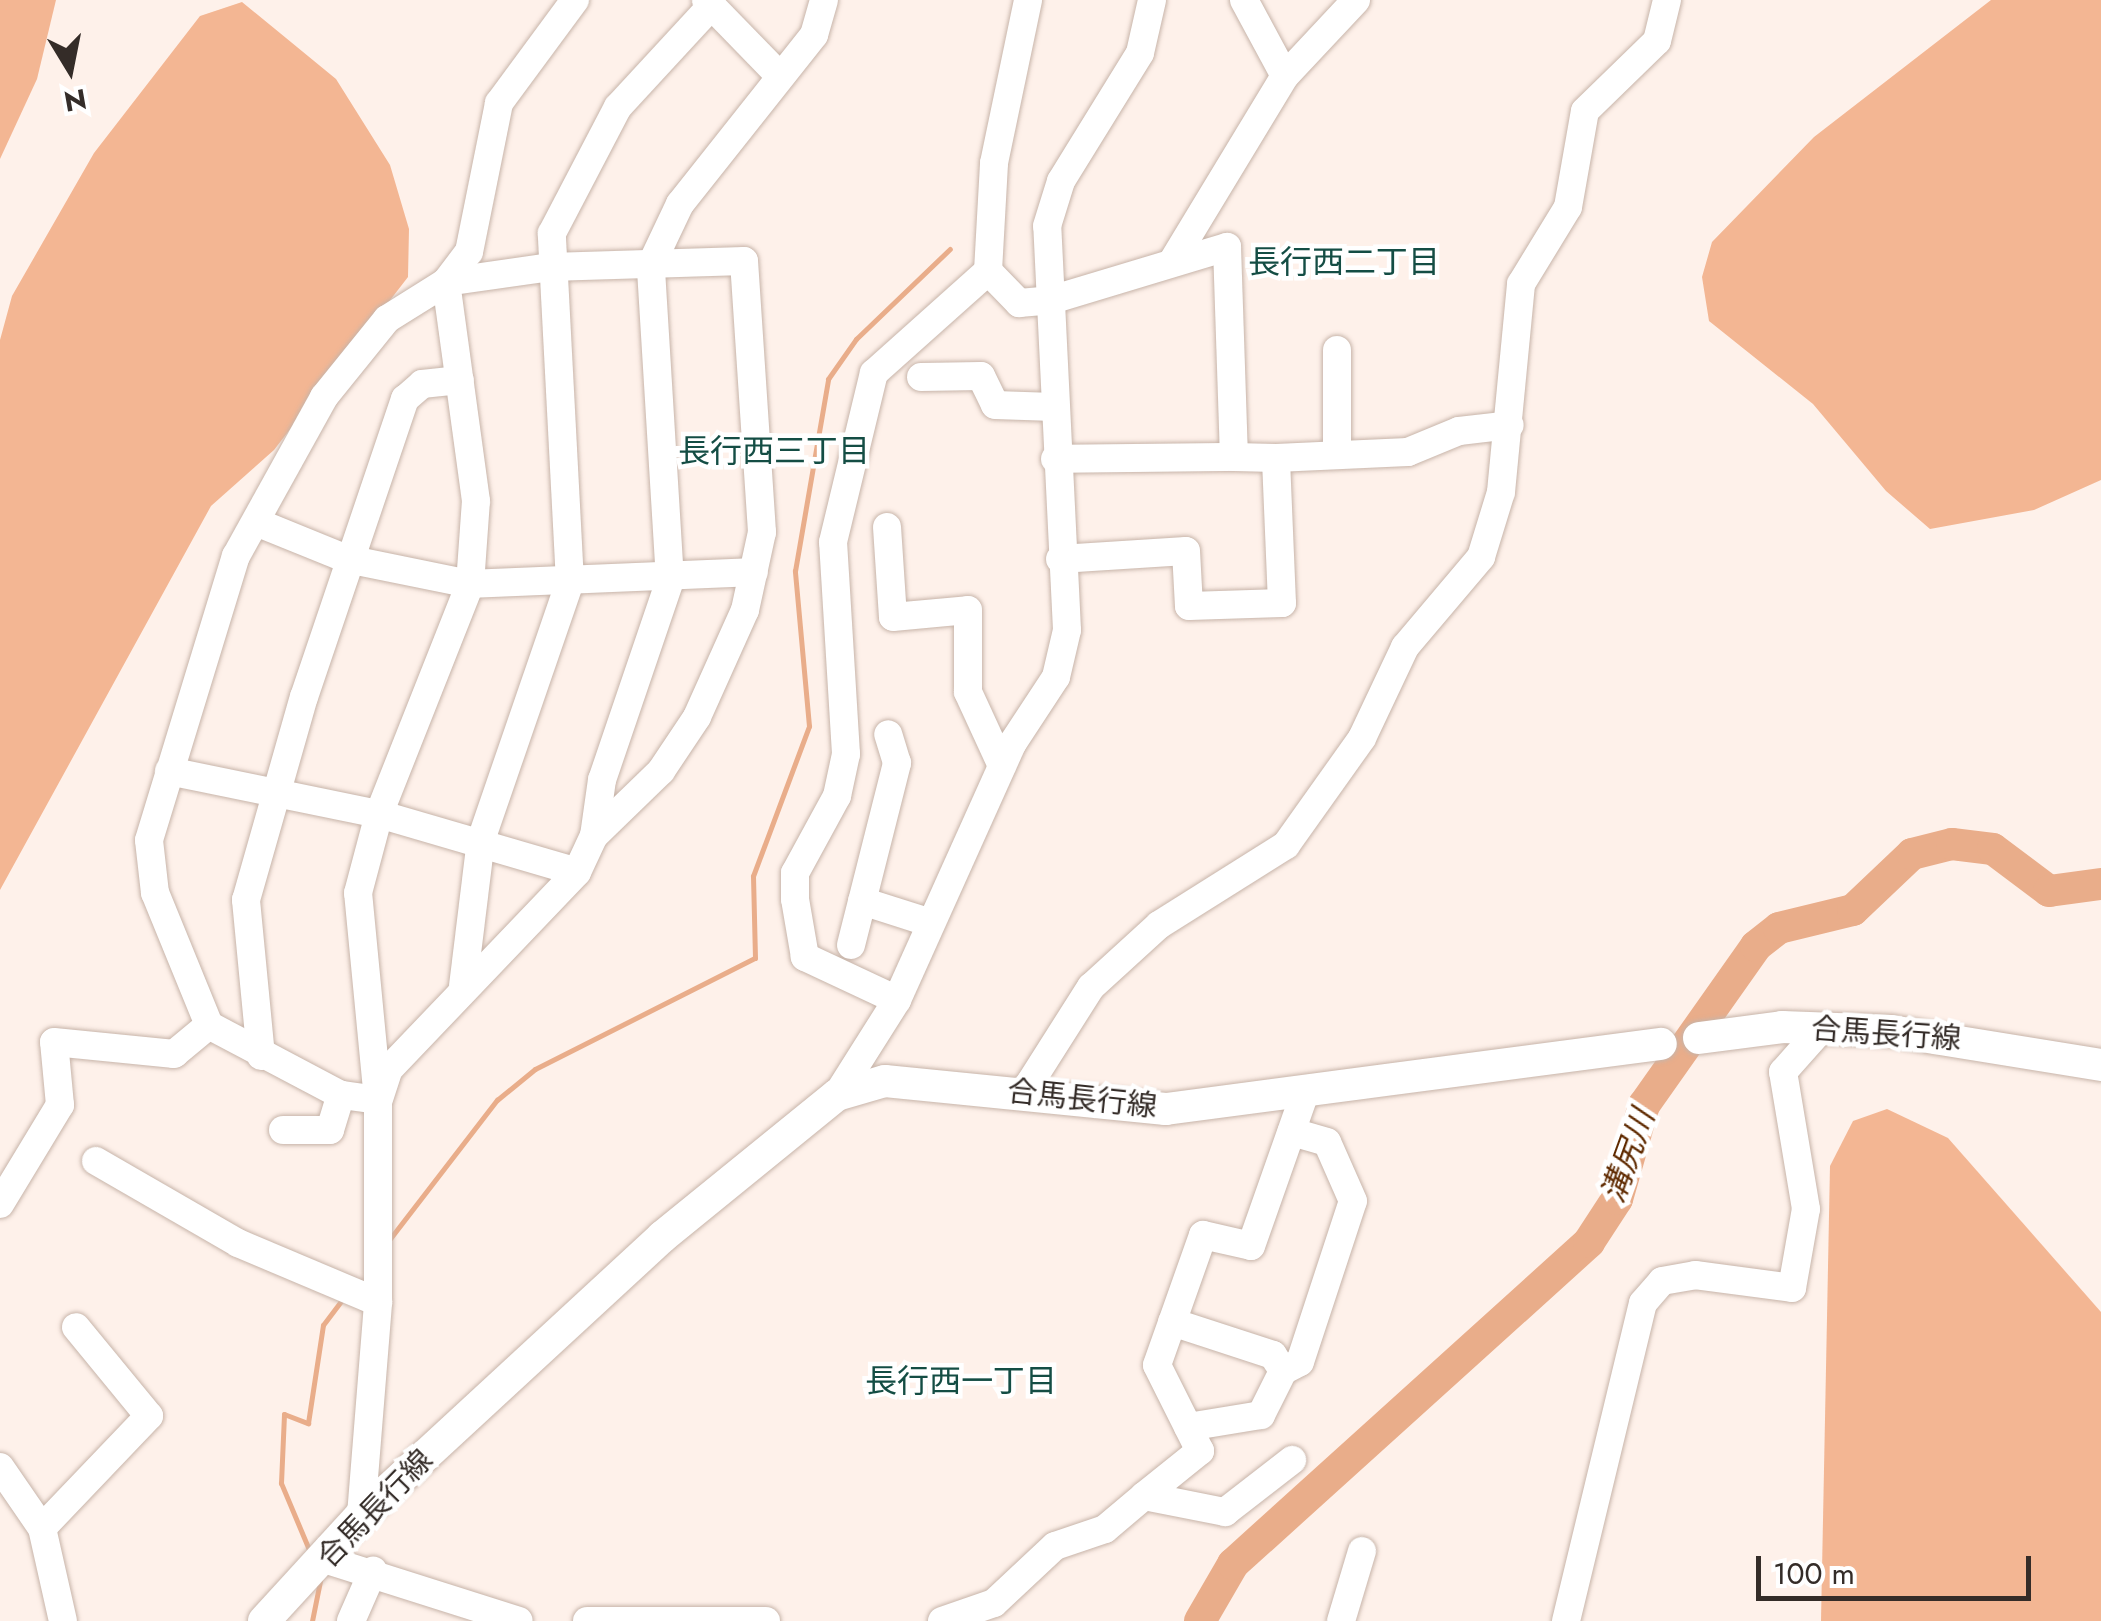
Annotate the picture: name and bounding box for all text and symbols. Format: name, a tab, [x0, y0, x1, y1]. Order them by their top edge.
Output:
north arrow	[20, 20, 120, 120]
text: N	[61, 78, 90, 122]
district label: 長行西二丁目	[1248, 243, 1440, 281]
district label: 長行西三丁目	[678, 432, 870, 470]
street label: 合馬長行線	[1810, 1011, 1962, 1057]
street label: 合馬長行線	[1006, 1073, 1158, 1125]
water label: 溝尻川	[1594, 1104, 1662, 1208]
district label: 長行西一丁目	[865, 1362, 1057, 1400]
street label: 合馬長行線	[310, 1443, 440, 1575]
scale bar	[1761, 1536, 2036, 1598]
text: 100 m	[1773, 1552, 1855, 1595]

